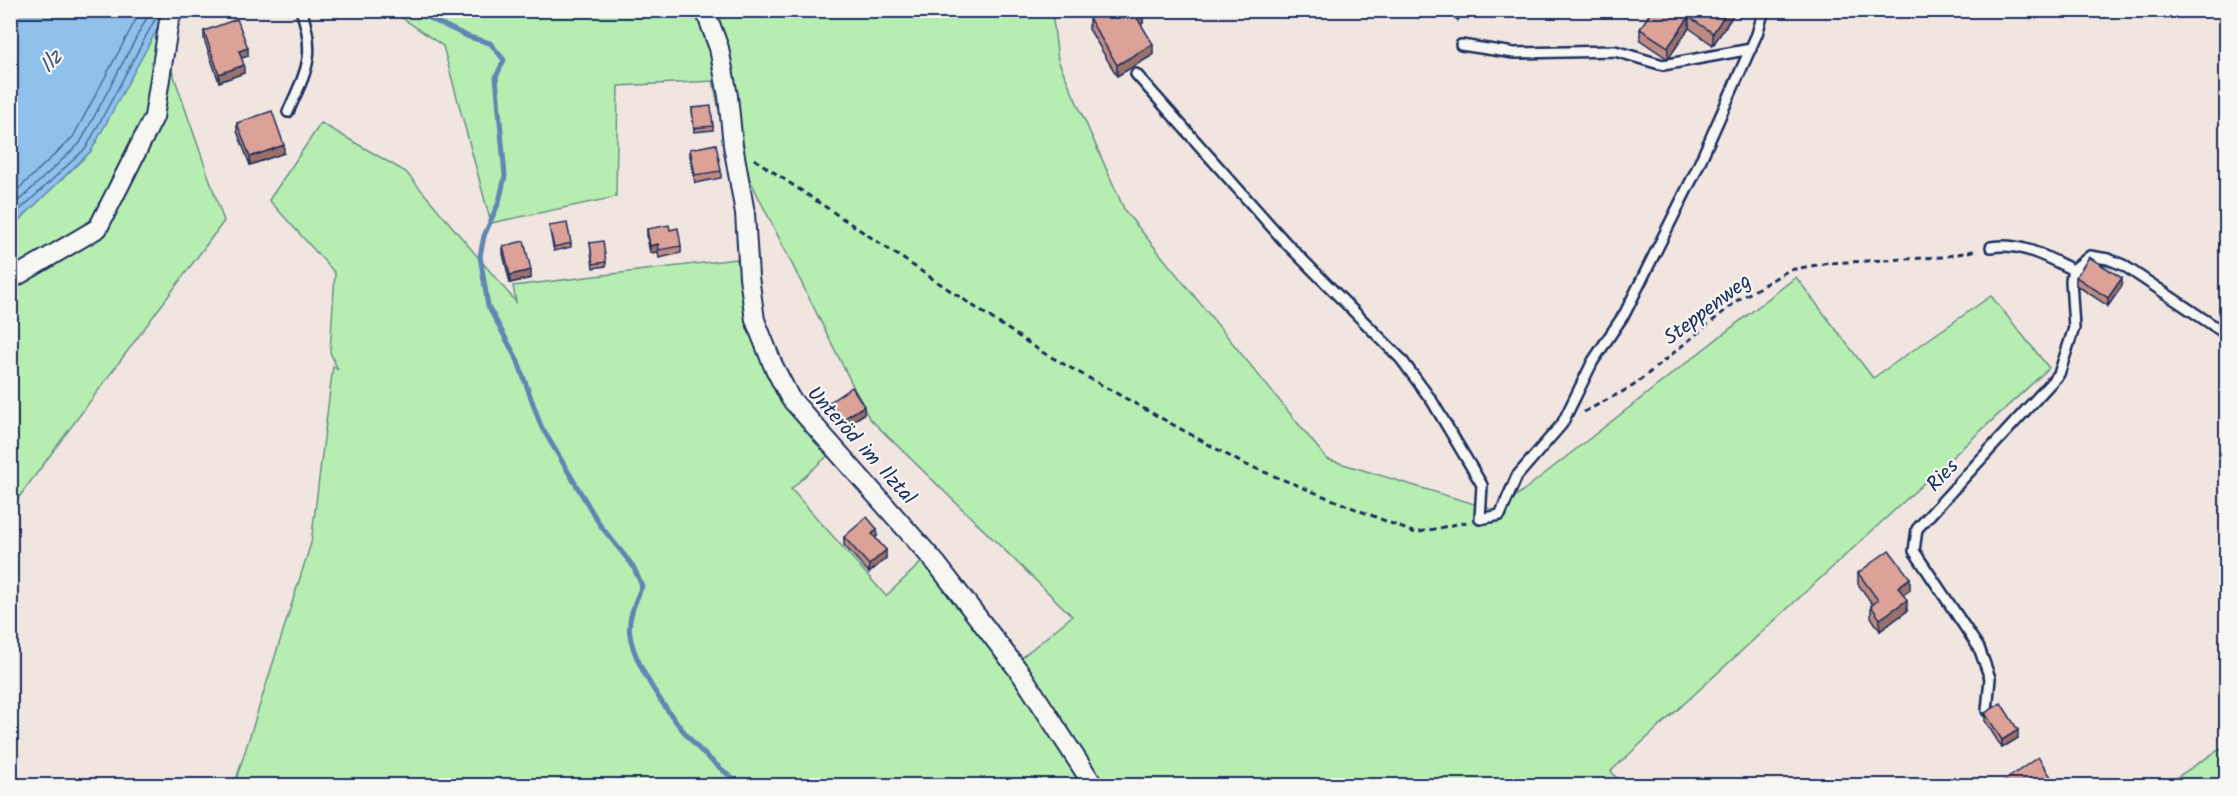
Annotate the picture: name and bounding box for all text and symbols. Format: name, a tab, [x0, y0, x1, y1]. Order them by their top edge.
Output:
water label: Ilz	[31, 41, 74, 82]
street label: Steppenweg	[1657, 266, 1759, 354]
street label: Unteröd im Ilztal	[798, 379, 924, 513]
street label: Ries	[1919, 452, 1967, 500]

